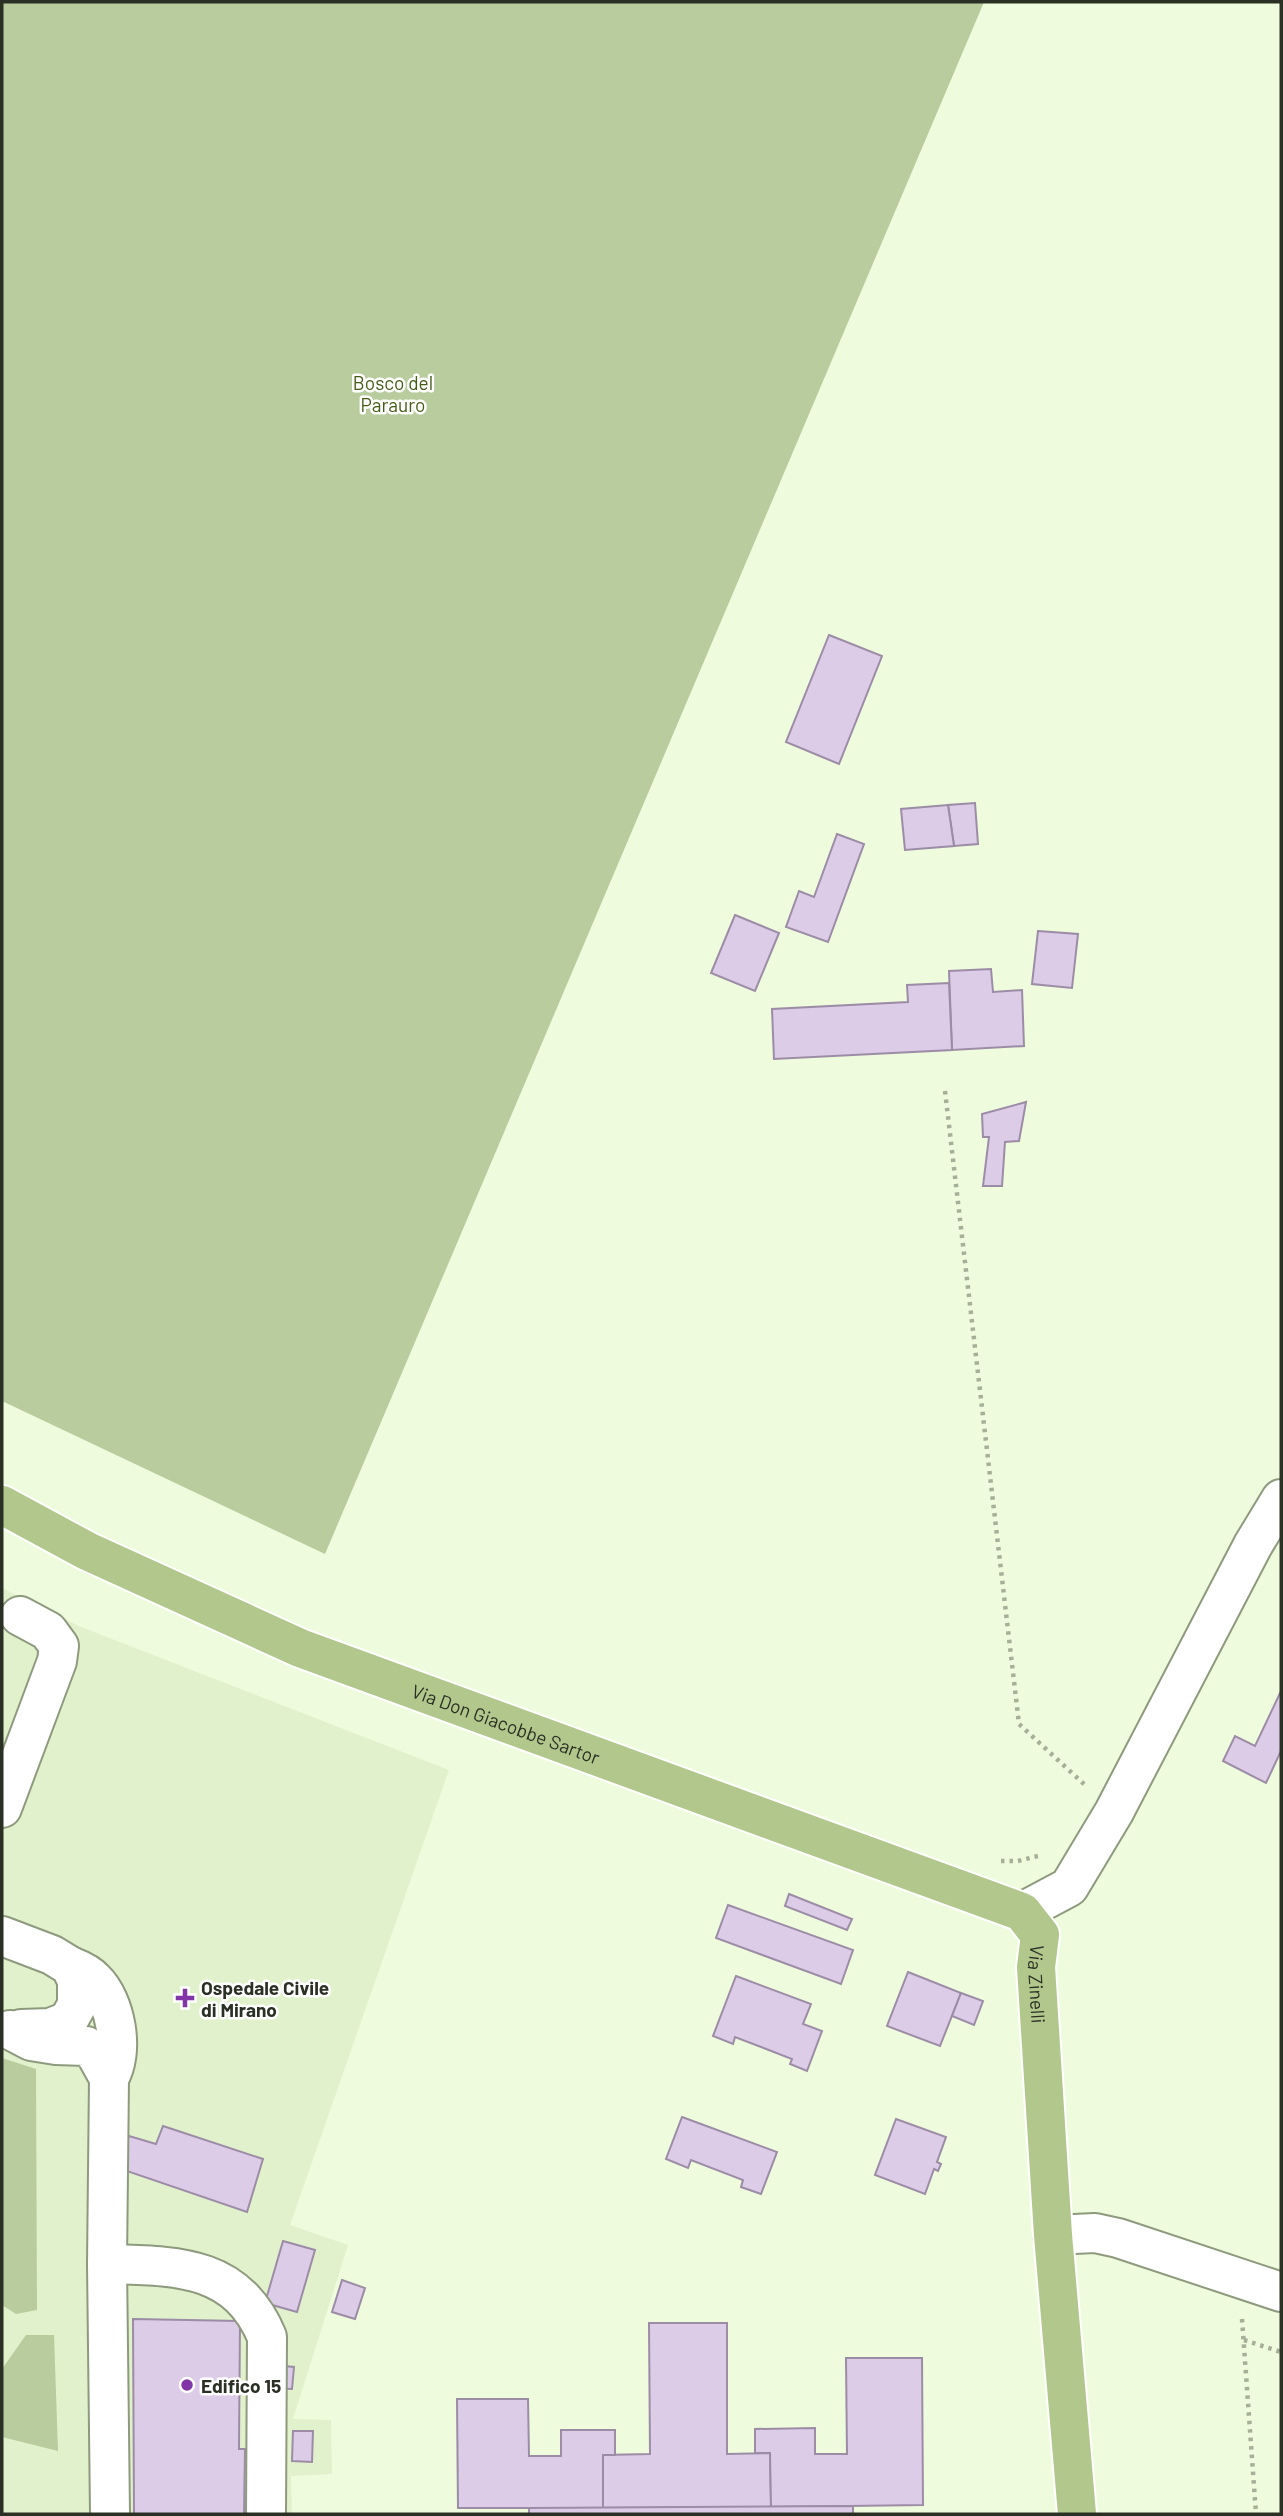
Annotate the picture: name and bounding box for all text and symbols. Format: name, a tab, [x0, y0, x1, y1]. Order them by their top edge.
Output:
park label: Bosco del Parauro	[353, 371, 433, 416]
street label: Via Don Giacobbe Sartor	[409, 1678, 603, 1768]
street label: Via Zinelli	[1024, 1943, 1051, 2024]
place label: Ospedale Civile di Mirano	[201, 1976, 329, 2021]
marker: Ospedale Civile di Mirano	[175, 1988, 195, 2008]
place label: Edifico 15	[201, 2374, 281, 2397]
marker: Edifico 15	[179, 2377, 195, 2393]

